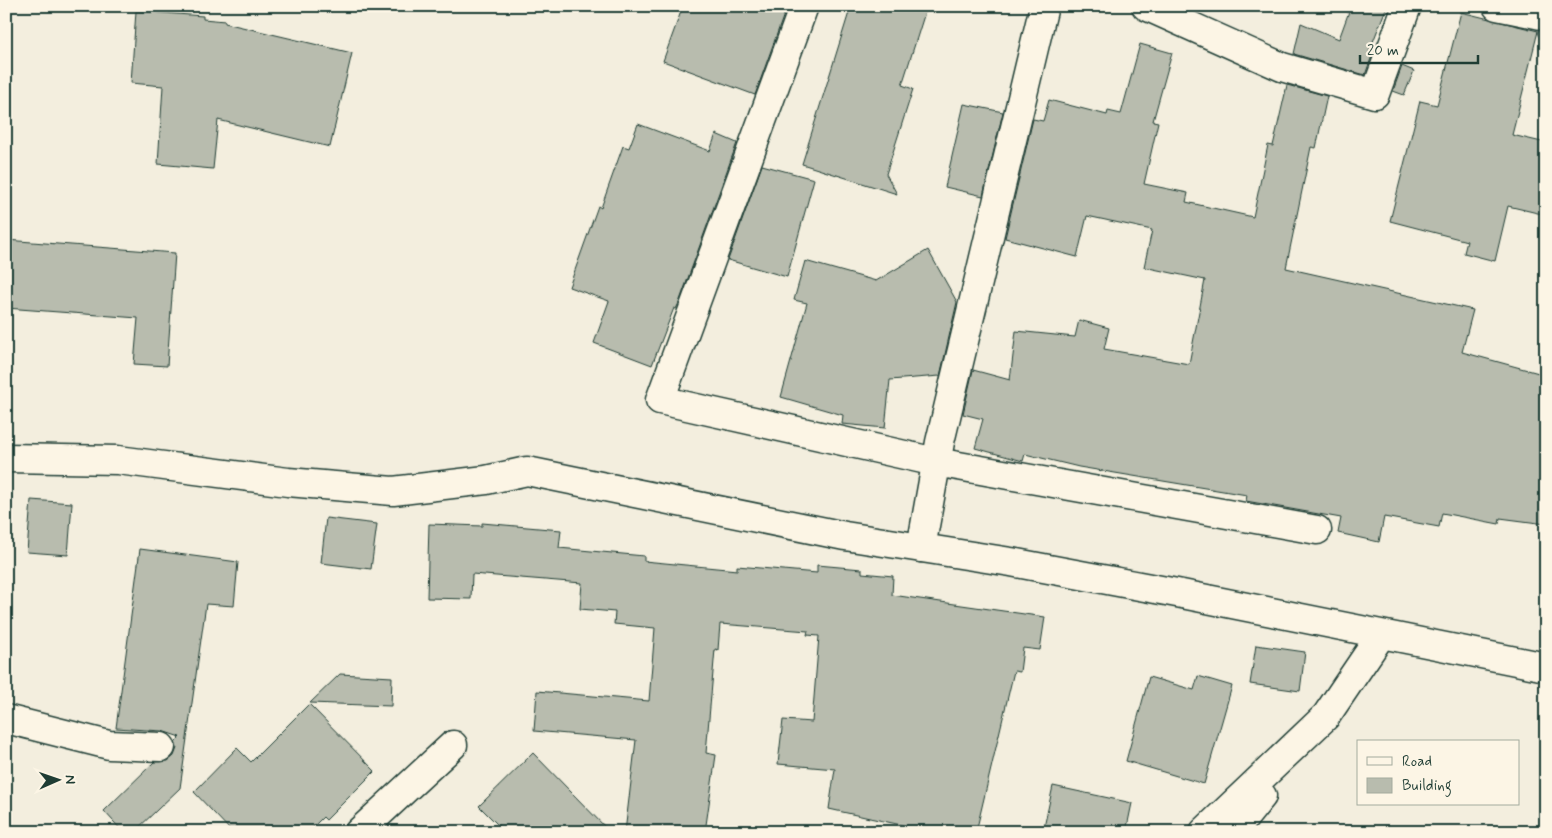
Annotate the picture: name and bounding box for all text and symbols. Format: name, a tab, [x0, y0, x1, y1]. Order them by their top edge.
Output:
scale bar	[1360, 32, 1477, 64]
text: 20 m	[1367, 41, 1399, 61]
legend	[1357, 740, 1520, 806]
text: Road	[1402, 752, 1432, 772]
north arrow	[32, 756, 82, 806]
text: N	[61, 775, 79, 785]
text: Building	[1402, 776, 1452, 797]

